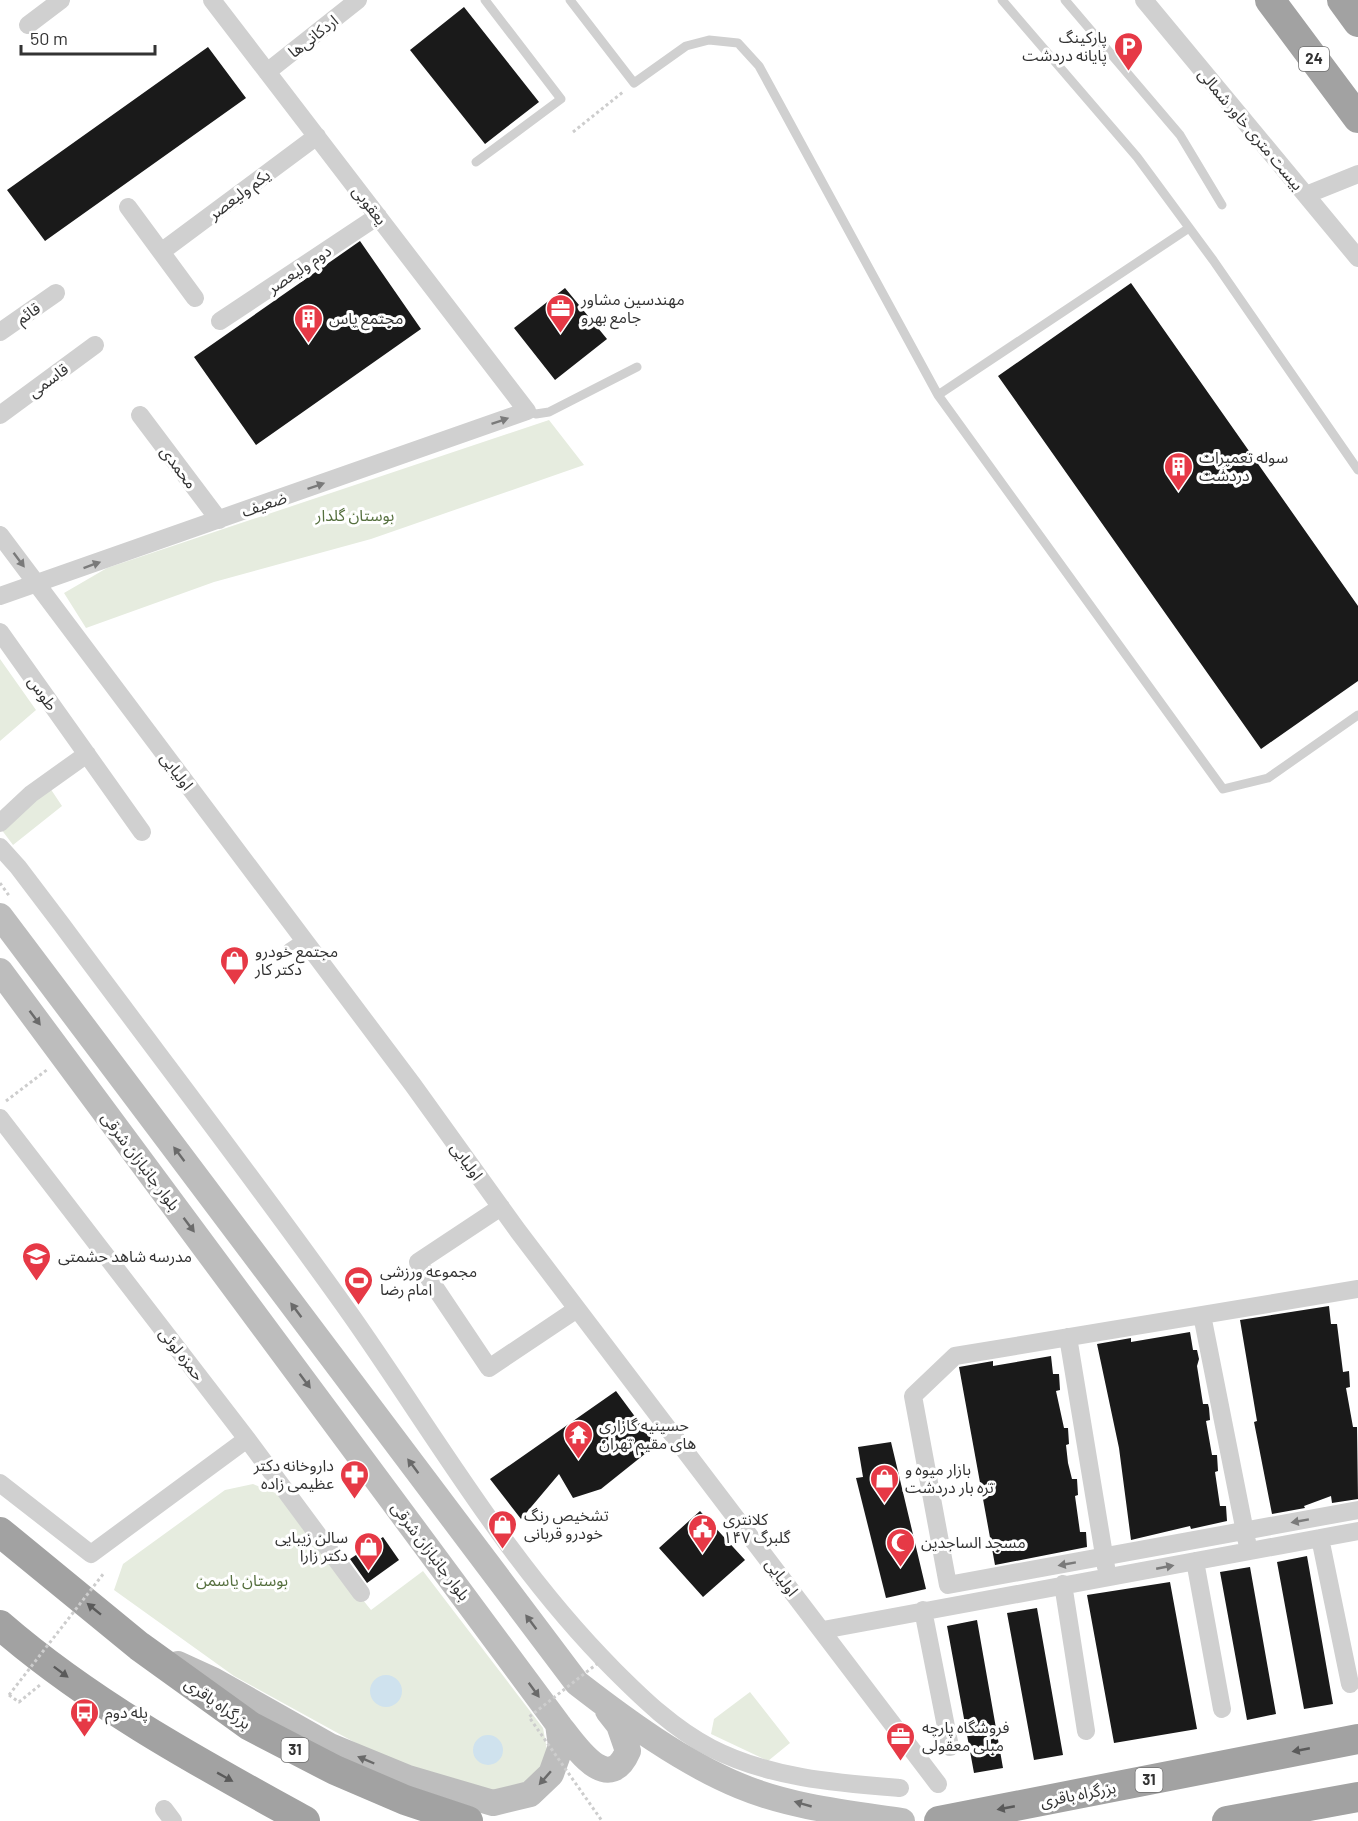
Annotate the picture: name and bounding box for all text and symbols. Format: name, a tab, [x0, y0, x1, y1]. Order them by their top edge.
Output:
street label: اردکانی‌ها	[284, 10, 342, 62]
scale bar	[21, 18, 154, 56]
text: 50 m	[30, 27, 68, 49]
place label: پارکینگ پایانه دردشت	[1022, 27, 1107, 66]
parking icon: پارکینگ پایانه دردشت	[1112, 30, 1144, 72]
road number: 24	[1299, 47, 1329, 71]
street label: بیست متری خاور شمالی	[1194, 64, 1308, 194]
street label: یکم ولیعصر	[203, 164, 276, 227]
street label: یعقوبی	[348, 181, 392, 229]
street label: دوم ولیعصر	[262, 240, 336, 301]
place label: مهندسین مشاور جامع بهرو	[580, 289, 685, 330]
office icon: مهندسین مشاور جامع بهرو	[544, 292, 576, 334]
street label: قائم	[12, 298, 46, 331]
building icon: مجتمع یاس	[292, 302, 324, 344]
place label: مجتمع یاس	[329, 308, 403, 331]
street label: قاسمی	[24, 359, 72, 401]
one-way arrow	[491, 415, 509, 425]
street label: محمدی	[156, 442, 202, 492]
place label: سوله تعمیرات دردشت	[1199, 447, 1288, 485]
building icon: سوله تعمیرات دردشت	[1162, 450, 1194, 492]
one-way arrow	[307, 480, 325, 490]
street label: ضعیف	[239, 487, 289, 520]
park label: بوستان گلدار	[315, 505, 394, 525]
one-way arrow	[12, 552, 24, 567]
one-way arrow	[83, 559, 101, 569]
street label: طوس	[24, 672, 62, 714]
street label: اولیایی	[156, 748, 198, 794]
place label: مجتمع خودرو دکتر کار	[254, 941, 338, 979]
shop icon: مجتمع خودرو دکتر کار	[218, 944, 250, 986]
one-way arrow	[29, 1009, 41, 1025]
street label: بلوار جانبازان شرقی	[97, 1108, 185, 1214]
street label: اولیایی	[446, 1138, 488, 1184]
one-way arrow	[173, 1146, 185, 1162]
one-way arrow	[182, 1217, 194, 1232]
school or university icon: مدرسه شاهد حشمتی	[21, 1240, 53, 1282]
place label: مدرسه شاهد حشمتی	[58, 1246, 192, 1266]
place label: مجموعه ورزشی امام رضا	[380, 1261, 477, 1302]
sports icon: مجموعه ورزشی امام رضا	[343, 1264, 375, 1306]
one-way arrow	[290, 1302, 303, 1318]
street label: حمزه لوئی	[155, 1323, 209, 1385]
one-way arrow	[299, 1373, 311, 1389]
place label: حسینیه گازاری های مقیم تهران	[599, 1415, 696, 1456]
temple icon: حسینیه گازاری های مقیم تهران	[562, 1418, 594, 1460]
place label: داروخانه دکتر عظیمی زاده	[253, 1455, 334, 1493]
pharmacy icon: داروخانه دکتر عظیمی زاده	[339, 1458, 371, 1500]
one-way arrow	[408, 1458, 420, 1473]
place label: بازار میوه و تره بار دردشت	[905, 1459, 994, 1497]
shop icon: بازار میوه و تره بار دردشت	[868, 1462, 900, 1504]
street label: بلوار جانبازان شرقی	[387, 1498, 475, 1604]
place label: تشخیص رنگ خودرو قربانی	[524, 1505, 609, 1543]
shop icon: تشخیص رنگ خودرو قربانی	[487, 1508, 519, 1550]
place label: کلانتری ۱۴۷ گلبرگ	[723, 1509, 791, 1547]
public building icon: کلانتری ۱۴۷ گلبرگ	[686, 1512, 718, 1554]
one-way arrow	[1291, 1516, 1310, 1525]
mosque icon: مسجد الساجدین	[884, 1526, 916, 1568]
place label: سالن زیبایی دکتر زارا	[275, 1527, 348, 1565]
shop icon: سالن زیبایی دکتر زارا	[353, 1530, 385, 1572]
place label: مسجد الساجدین	[921, 1532, 1026, 1552]
street label: اولیایی	[761, 1554, 803, 1600]
one-way arrow	[1058, 1560, 1077, 1569]
one-way arrow	[1156, 1562, 1175, 1571]
park label: بوستان یاسمن	[196, 1570, 288, 1590]
one-way arrow	[86, 1603, 101, 1616]
one-way arrow	[525, 1614, 537, 1629]
one-way arrow	[52, 1666, 68, 1678]
street label: بزرگراه باقری	[181, 1673, 255, 1733]
one-way arrow	[528, 1681, 540, 1697]
bus stop icon: پله دوم	[68, 1696, 100, 1738]
place label: پله دوم	[105, 1702, 148, 1725]
place label: فروشگاه پارچه مبلی معقولی	[922, 1717, 1010, 1755]
office icon: فروشگاه پارچه مبلی معقولی	[885, 1720, 917, 1762]
road number: 31	[282, 1738, 308, 1762]
one-way arrow	[1291, 1746, 1310, 1755]
one-way arrow	[356, 1755, 374, 1765]
road number: 31	[1136, 1768, 1162, 1792]
one-way arrow	[539, 1770, 552, 1785]
one-way arrow	[216, 1772, 233, 1782]
street label: بزرگراه باقری	[1039, 1777, 1117, 1811]
one-way arrow	[794, 1799, 812, 1808]
one-way arrow	[997, 1804, 1016, 1813]

